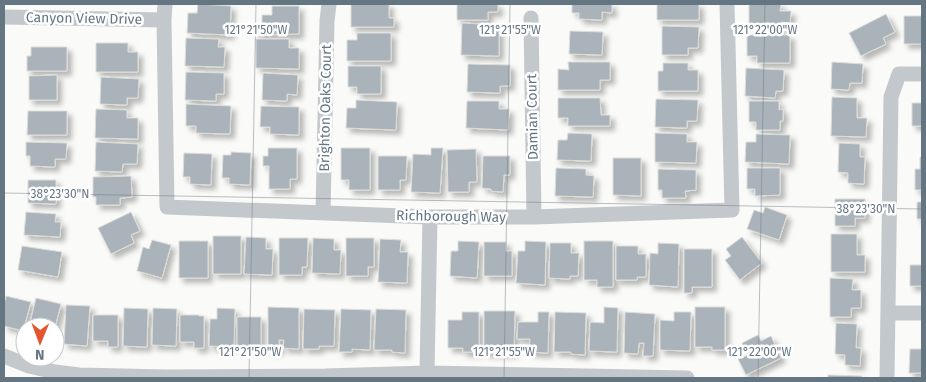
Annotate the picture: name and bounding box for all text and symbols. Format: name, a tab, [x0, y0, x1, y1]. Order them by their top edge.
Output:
street label: Canyon View Drive	[26, 9, 142, 28]
text: 121°21'50"W	[224, 23, 288, 37]
text: 121°21'55"W	[479, 23, 541, 37]
text: 121°22'00"W	[733, 23, 797, 37]
street label: Brighton Oaks Court	[316, 43, 335, 172]
street label: Damian Court	[523, 73, 542, 160]
text: 38°23'30"N	[31, 187, 89, 201]
text: 38°23'30"N	[837, 202, 895, 216]
street label: Richborough Way	[396, 207, 506, 226]
north arrow	[15, 317, 65, 367]
text: 121°21'50"W	[218, 345, 282, 359]
text: 121°21'55"W	[473, 345, 535, 359]
text: 121°22'00"W	[727, 345, 791, 359]
text: N	[35, 346, 45, 363]

